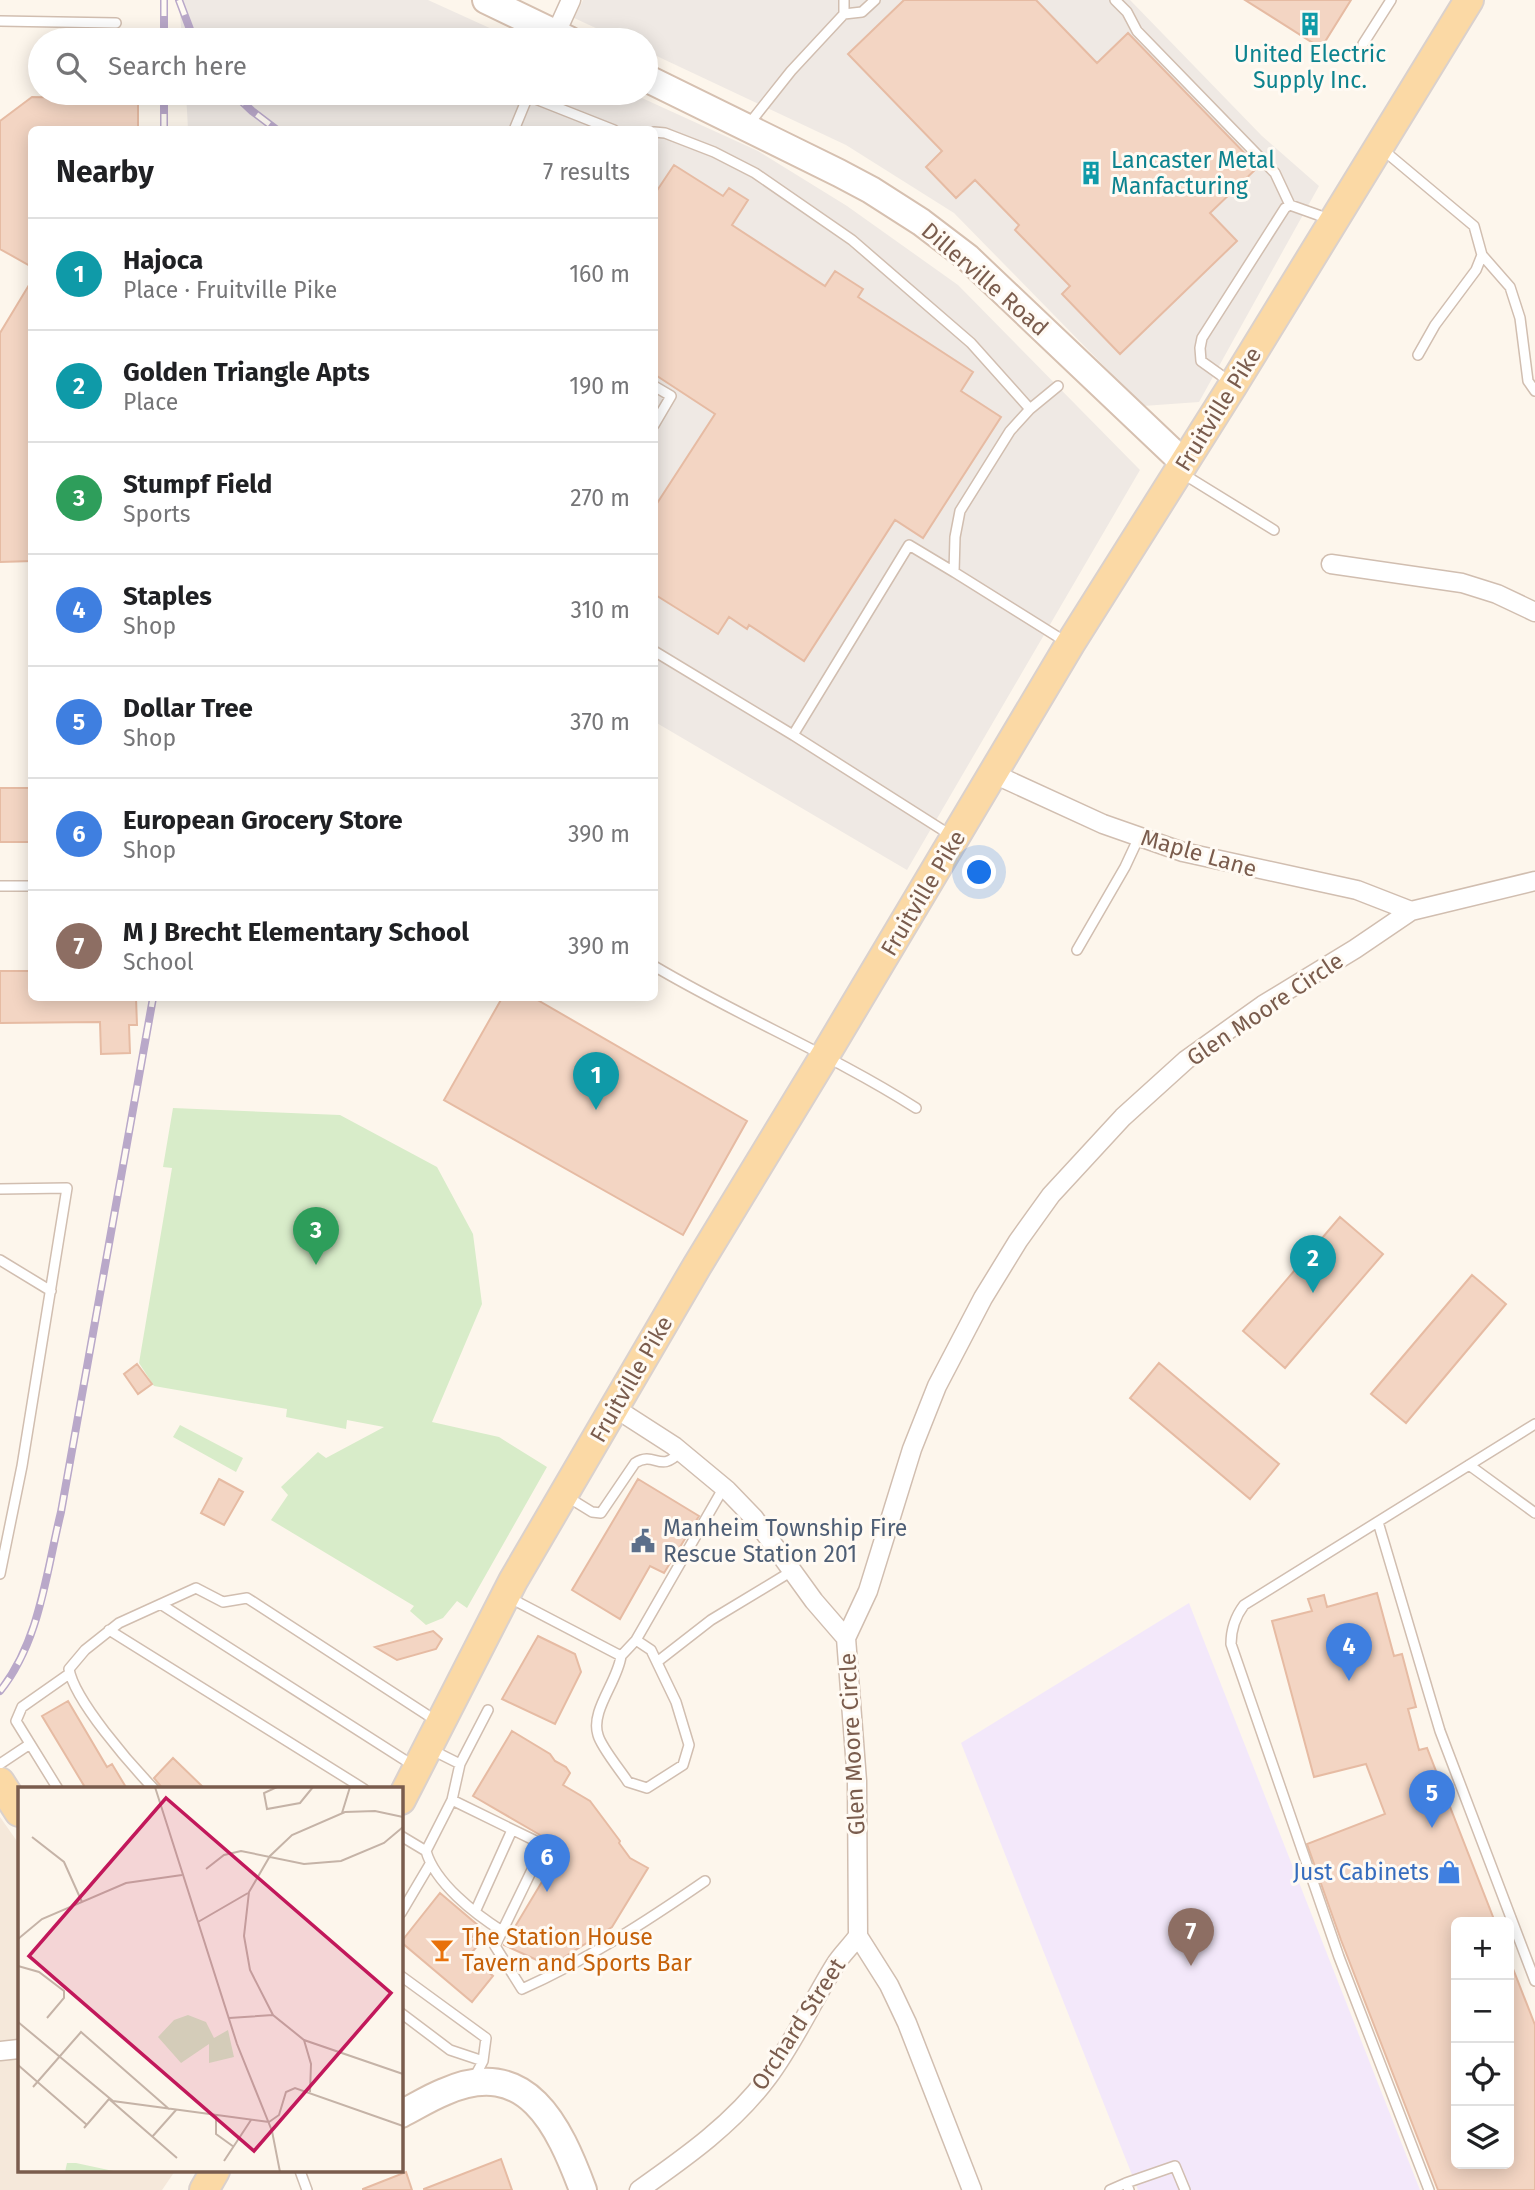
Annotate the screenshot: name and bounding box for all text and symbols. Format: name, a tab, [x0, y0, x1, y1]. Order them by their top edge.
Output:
building icon: United Electric Supply Inc.	[1296, 10, 1324, 38]
search box	[28, 28, 658, 105]
place label: United Electric Supply Inc.	[1234, 40, 1386, 94]
icon: search	[52, 48, 90, 86]
text: Search here	[108, 51, 247, 82]
place label: Lancaster Metal Manfacturing	[1111, 146, 1275, 200]
text: Nearby	[56, 154, 154, 190]
text: 7 results	[543, 158, 630, 186]
building icon: Lancaster Metal Manfacturing	[1077, 159, 1105, 187]
street label: Dillerville Road	[916, 216, 1054, 342]
text: Hajoca	[123, 245, 203, 276]
text: 1	[74, 260, 84, 288]
text: 160 m	[569, 260, 630, 288]
text: Place · Fruitville Pike	[123, 276, 337, 304]
street label: Fruitville Pike	[1169, 342, 1267, 476]
text: Golden Triangle Apts	[123, 357, 370, 388]
text: 2	[73, 372, 85, 400]
text: 190 m	[569, 372, 630, 400]
text: Place	[123, 388, 178, 416]
text: Stumpf Field	[123, 469, 272, 500]
text: 3	[73, 484, 85, 512]
text: 270 m	[570, 484, 630, 512]
text: Sports	[123, 500, 191, 528]
text: Staples	[123, 581, 212, 612]
text: 4	[73, 596, 86, 624]
text: 310 m	[570, 596, 630, 624]
text: Shop	[123, 612, 176, 640]
text: Dollar Tree	[123, 693, 253, 724]
text: 5	[73, 708, 85, 736]
text: 370 m	[570, 708, 630, 736]
text: Shop	[123, 724, 176, 752]
text: European Grocery Store	[123, 805, 403, 836]
text: 6	[73, 820, 85, 848]
text: 390 m	[568, 820, 630, 848]
street label: Maple Lane	[1138, 823, 1260, 883]
street label: Fruitville Pike	[875, 825, 971, 961]
text: Shop	[123, 836, 176, 864]
your location	[962, 855, 996, 889]
text: M J Brecht Elementary School	[123, 917, 469, 948]
text: 7	[74, 932, 84, 960]
text: 390 m	[568, 932, 630, 960]
street label: Glen Moore Circle	[1182, 946, 1348, 1072]
text: School	[123, 948, 194, 976]
pin: 1	[573, 1052, 619, 1110]
pin: 3	[293, 1207, 339, 1265]
pin: 2	[1290, 1235, 1336, 1293]
street label: Fruitville Pike	[584, 1311, 678, 1447]
place label: Manheim Township Fire Rescue Station 201	[663, 1514, 907, 1568]
public building icon: Manheim Township Fire Rescue Station 201	[629, 1527, 657, 1555]
pin: 4	[1326, 1623, 1372, 1681]
street label: Glen Moore Circle	[833, 1652, 871, 1836]
pin: 5	[1409, 1770, 1455, 1828]
inset map	[18, 1787, 402, 2172]
pin: 6	[524, 1834, 570, 1892]
place label: Just Cabinets	[1293, 1858, 1429, 1886]
shop icon: Just Cabinets	[1435, 1858, 1463, 1886]
pin: 7	[1168, 1908, 1214, 1966]
map controls	[1451, 1917, 1514, 2169]
button: +	[1451, 1917, 1514, 1980]
place label: The Station House Tavern and Sports Bar	[462, 1923, 692, 1977]
bar icon: The Station House Tavern and Sports Bar	[428, 1936, 456, 1964]
street label: Orchard Street	[745, 1952, 851, 2095]
button: −	[1451, 1980, 1514, 2043]
button: locate	[1451, 2043, 1514, 2106]
button: layers	[1451, 2106, 1514, 2169]

